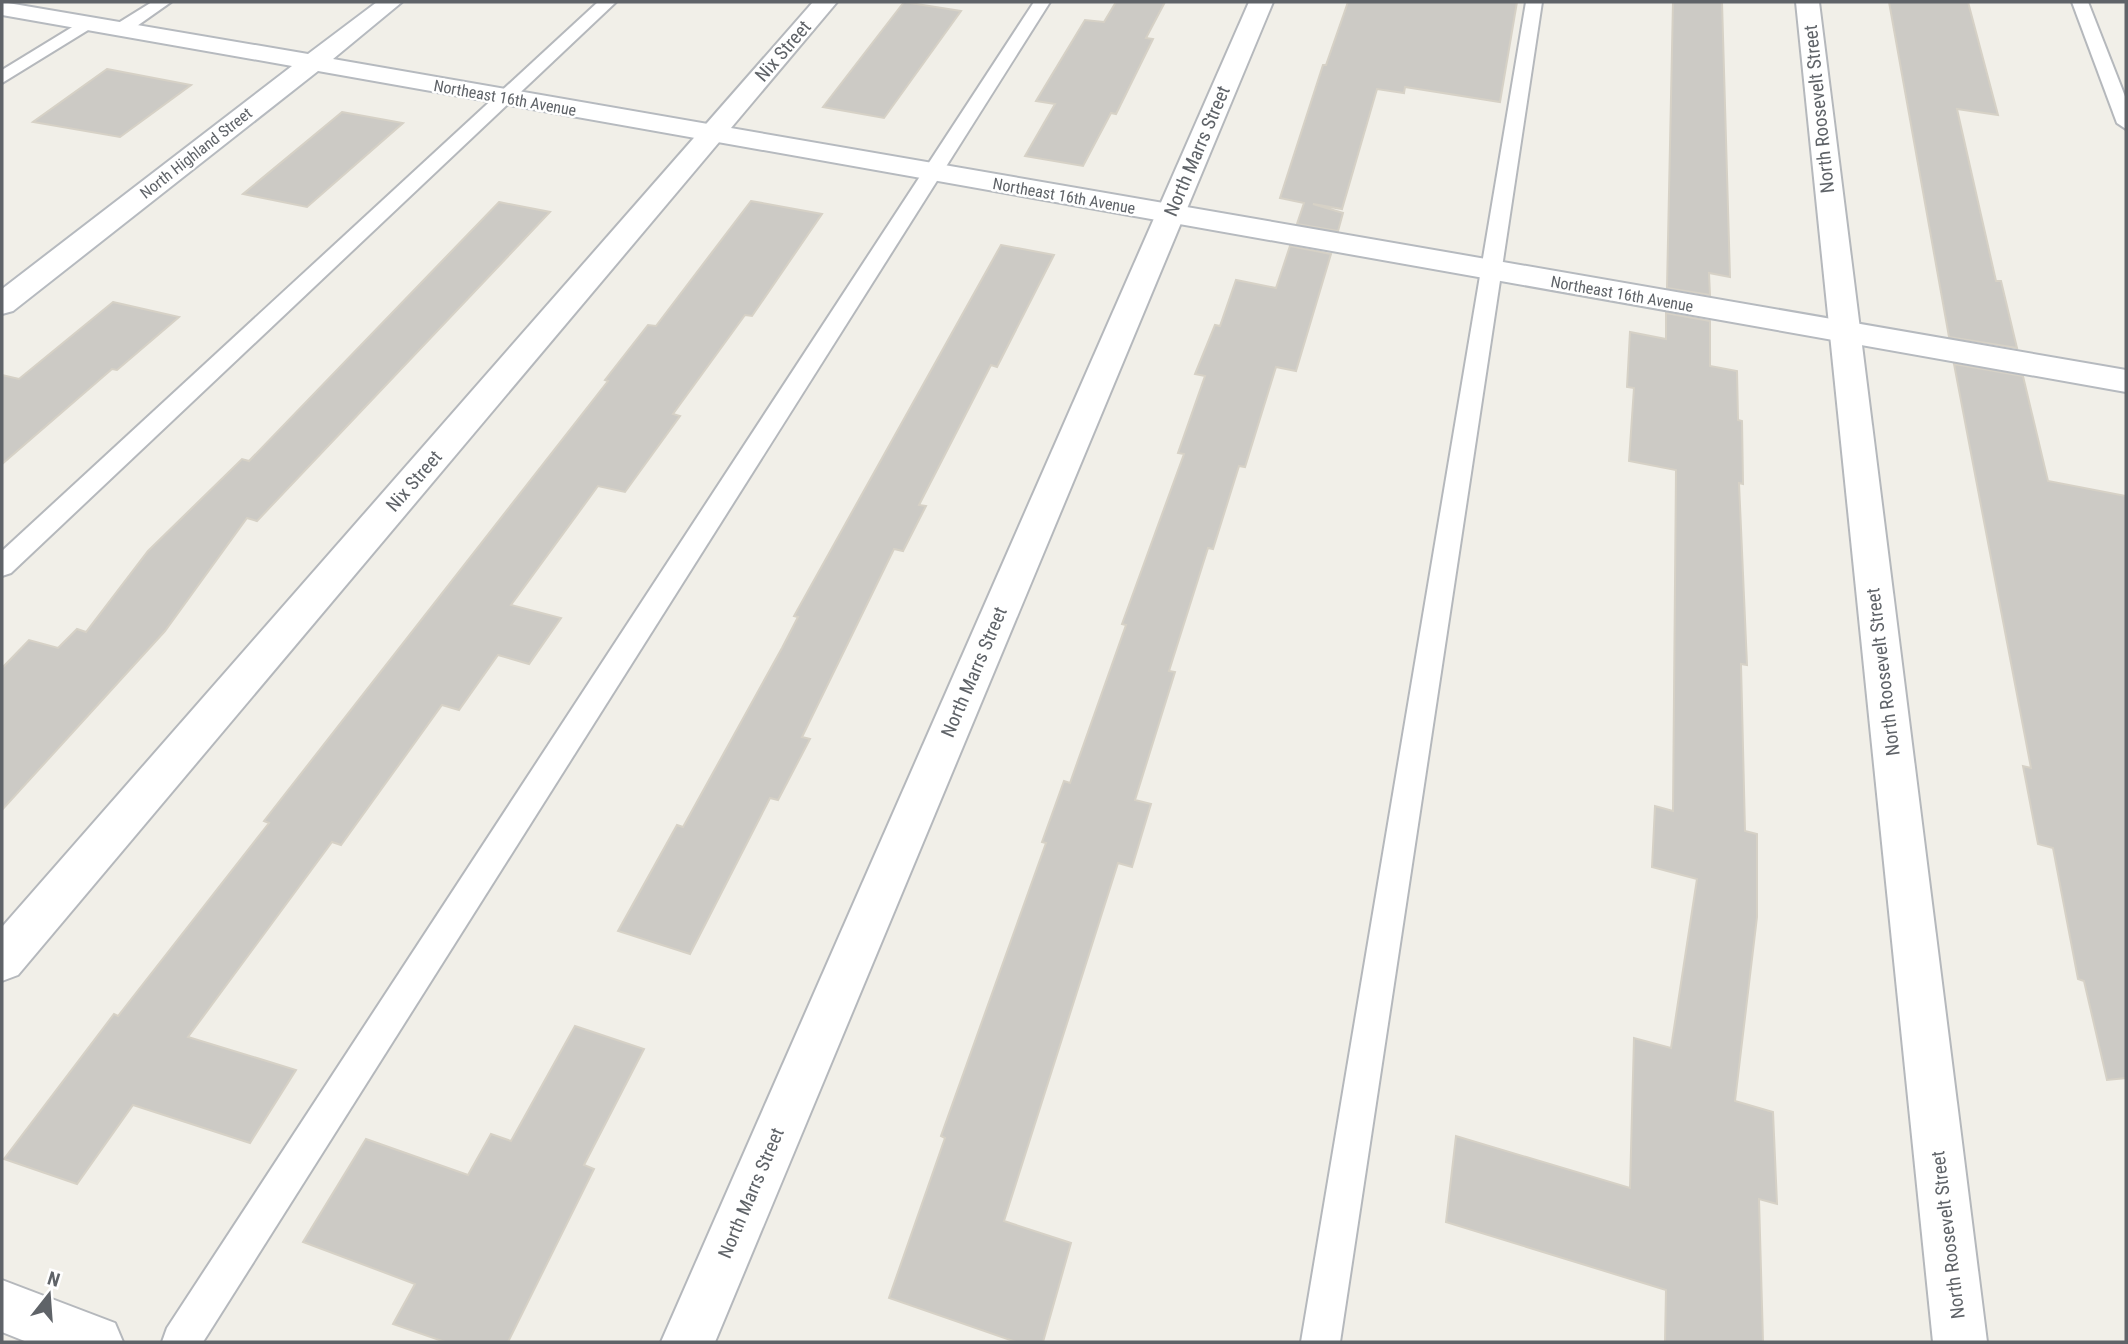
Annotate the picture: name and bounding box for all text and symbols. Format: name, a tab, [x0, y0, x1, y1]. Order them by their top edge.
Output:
street label: Nix Street	[750, 16, 816, 86]
street label: North Roosevelt Street	[1799, 24, 1839, 194]
street label: Northeast 16th Avenue	[432, 76, 578, 120]
street label: North Marrs Street	[1159, 82, 1235, 220]
street label: North Highland Street	[136, 103, 256, 203]
street label: Northeast 16th Avenue	[991, 174, 1137, 218]
street label: Northeast 16th Avenue	[1549, 272, 1695, 316]
street label: Nix Street	[381, 446, 447, 516]
street label: North Roosevelt Street	[1861, 587, 1905, 757]
street label: North Marrs Street	[936, 603, 1012, 741]
street label: North Marrs Street	[713, 1124, 789, 1262]
street label: North Roosevelt Street	[1926, 1150, 1970, 1320]
north arrow	[14, 1260, 84, 1330]
text: N	[45, 1267, 63, 1292]

